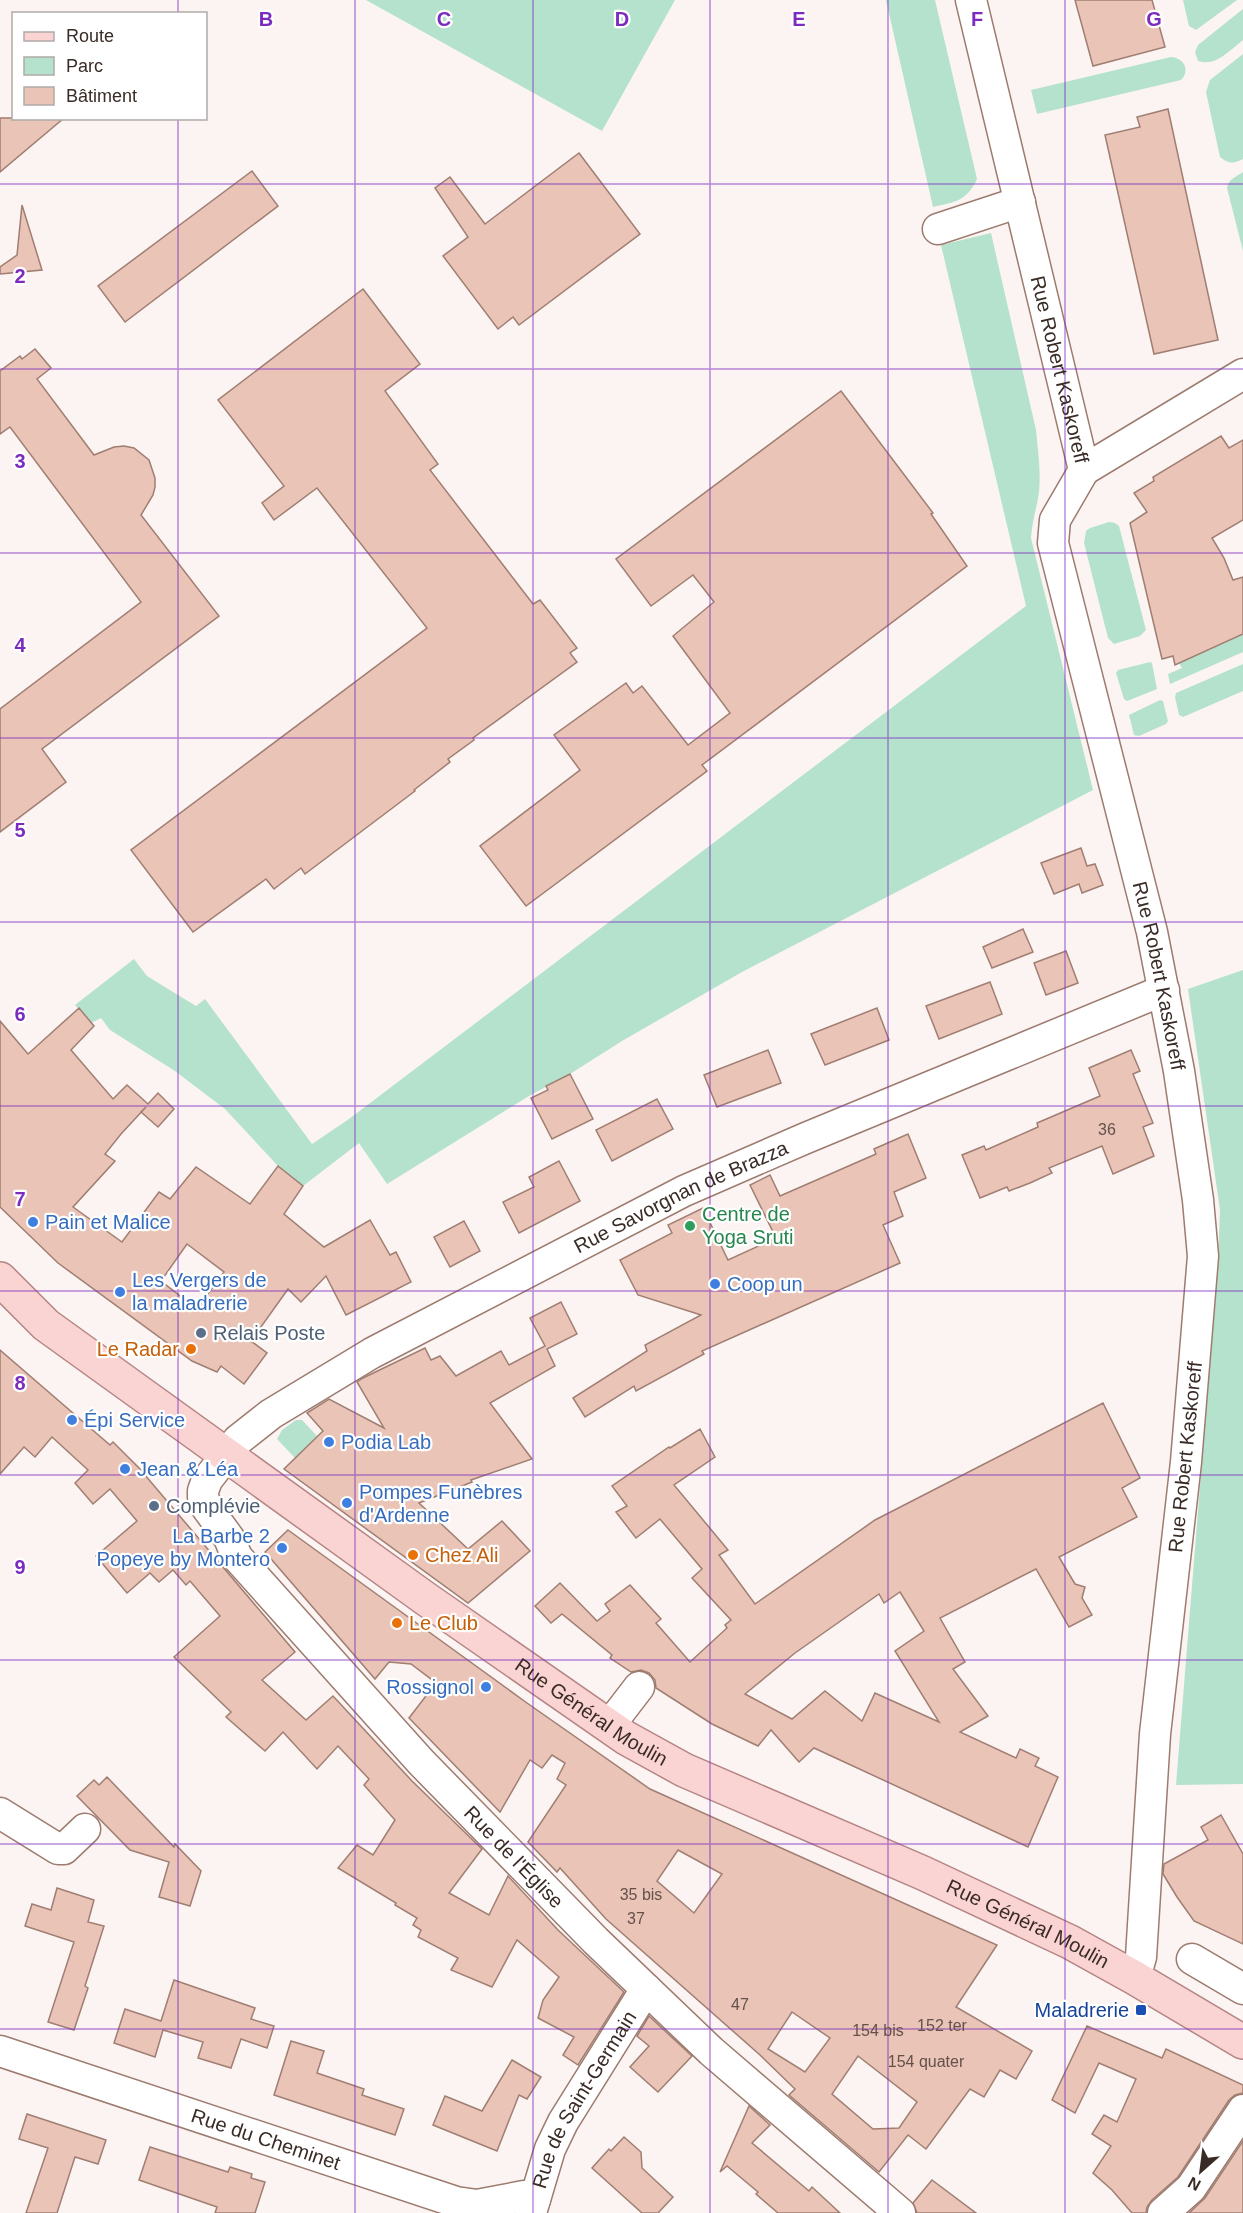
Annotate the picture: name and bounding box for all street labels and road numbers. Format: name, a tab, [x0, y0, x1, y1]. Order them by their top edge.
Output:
street label: Rue Robert Kaskoreff	[1027, 274, 1093, 466]
street label: Rue Robert Kaskoreff	[1129, 879, 1190, 1072]
street label: Rue Savorgnan de Brazza	[570, 1136, 792, 1257]
street label: Rue Robert Kaskoreff	[1164, 1360, 1206, 1554]
street label: Rue Général Moulin	[511, 1654, 671, 1770]
street label: Rue de l'Église	[460, 1802, 568, 1912]
street label: Rue Général Moulin	[943, 1875, 1113, 1972]
street label: Rue de Saint-Germain	[528, 2007, 641, 2191]
street label: Rue du Cheminet	[188, 2104, 344, 2174]

